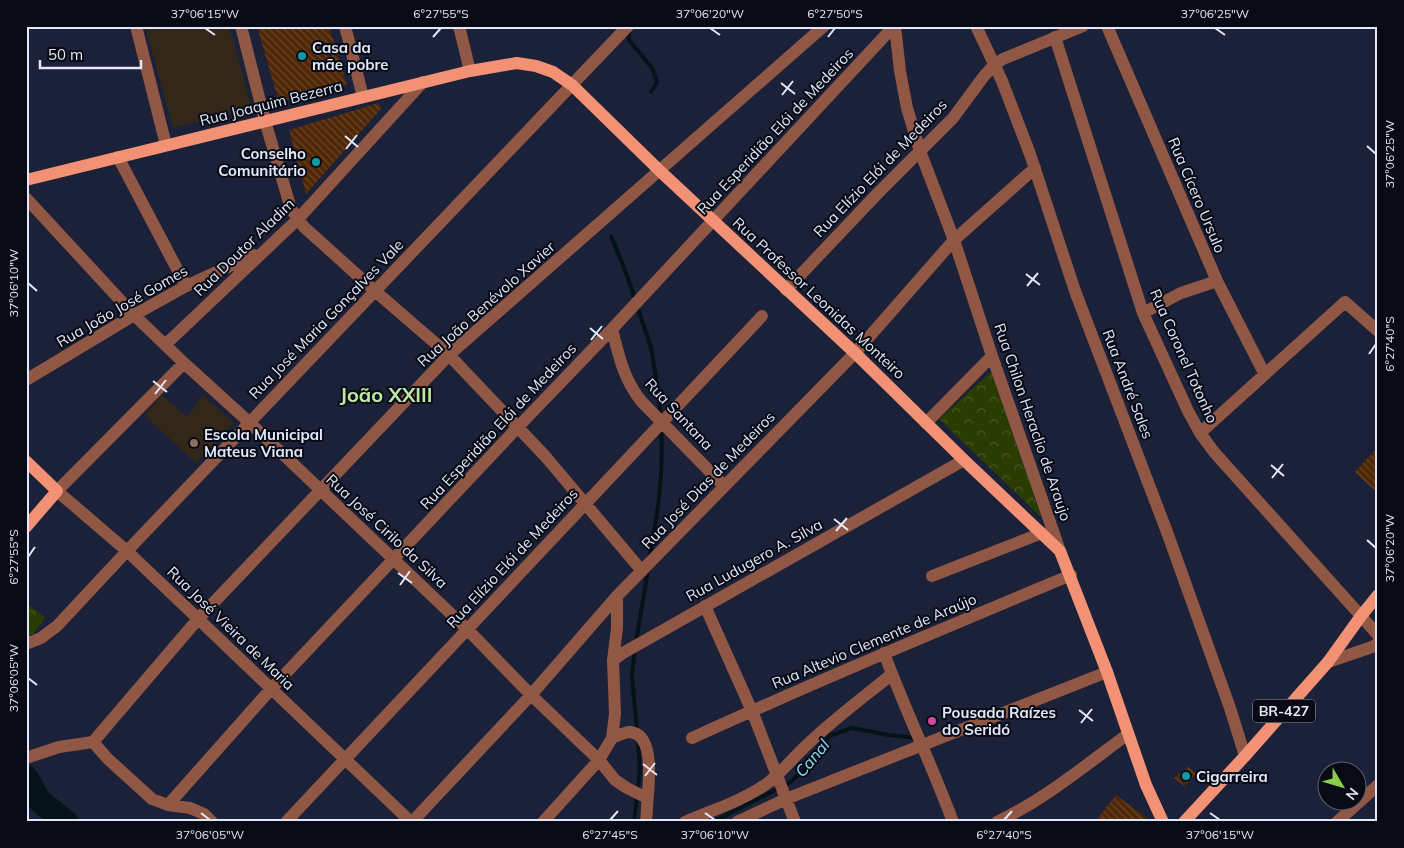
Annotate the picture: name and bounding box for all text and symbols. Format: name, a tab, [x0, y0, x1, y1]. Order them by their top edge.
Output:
text: 37°06'15"W	[171, 6, 239, 21]
text: 6°27'55"S	[413, 6, 469, 21]
text: 37°06'20"W	[676, 6, 744, 21]
text: 6°27'50"S	[807, 6, 863, 21]
text: 37°06'25"W	[1181, 6, 1249, 21]
scale bar	[40, 38, 141, 70]
place label: Casa da mãe pobre	[312, 38, 389, 74]
street label: Rua Esperidião Elói de Medeiros	[693, 44, 857, 218]
text: 50 m	[48, 45, 83, 64]
marker: Casa da mãe pobre	[296, 50, 308, 62]
street label: Rua Joaquim Bezerra	[198, 76, 344, 130]
street label: Rua Elízio Elói de Medeiros	[809, 95, 951, 241]
text: 37°06'25"W	[1382, 120, 1397, 188]
street label: Rua Cícero Ursulo	[1164, 134, 1230, 256]
place label: Conselho Comunitário	[218, 144, 306, 180]
marker: Conselho Comunitário	[310, 156, 322, 168]
street label: Rua Doutor Aladim	[190, 194, 298, 300]
street label: Rua Professor Leonidas Monteiro	[729, 213, 909, 383]
street label: Rua José Maria Gonçalves Vale	[245, 235, 407, 403]
street label: Rua João Benévolo Xavier	[413, 237, 559, 371]
text: 37°06'10"W	[6, 249, 21, 317]
street label: Rua João José Gomes	[53, 261, 191, 351]
street label: Rua Coronel Totonho	[1146, 286, 1222, 426]
text: 6°27'40"S	[1382, 316, 1397, 372]
street label: Rua Chilon Heraclio de Araujo	[990, 321, 1076, 523]
street label: Rua André Sales	[1098, 327, 1158, 441]
street label: Rua Esperidião Elói de Medeiros	[416, 339, 580, 513]
street label: Rua Santana	[641, 374, 717, 454]
district label: João XXIII	[340, 382, 432, 407]
street label: Rua José Dias de Medeiros	[637, 407, 779, 553]
place label: Escola Municipal Mateus Viana	[204, 425, 323, 461]
marker: Escola Municipal Mateus Viana	[188, 437, 200, 449]
street label: Rua José Cirilo da Silva	[322, 470, 452, 592]
street label: Rua Elízio Elói de Medeiros	[442, 484, 582, 632]
text: 37°06'20"W	[1382, 514, 1397, 582]
street label: Rua Ludugero A. Silva	[682, 515, 826, 605]
text: 6°27'55"S	[6, 529, 21, 585]
street label: Rua José Vieira de Maria	[163, 562, 299, 694]
street label: Rua Altevio Clemente de Araújo	[769, 589, 979, 693]
text: 37°06'05"W	[6, 644, 21, 712]
road number: BR-427	[1253, 699, 1315, 722]
place label: Pousada Raízes do Seridó	[942, 703, 1056, 739]
marker: Pousada Raízes do Seridó	[926, 715, 938, 727]
water label: Canal	[790, 735, 834, 781]
north arrow	[1316, 760, 1366, 810]
place label: Cigarreira	[1196, 767, 1268, 786]
marker: Cigarreira	[1180, 770, 1192, 782]
text: N	[1342, 784, 1363, 804]
text: 37°06'05"W	[176, 827, 244, 842]
text: 6°27'45"S	[582, 827, 638, 842]
text: 37°06'10"W	[681, 827, 749, 842]
text: 6°27'40"S	[976, 827, 1032, 842]
text: 37°06'15"W	[1186, 827, 1254, 842]

